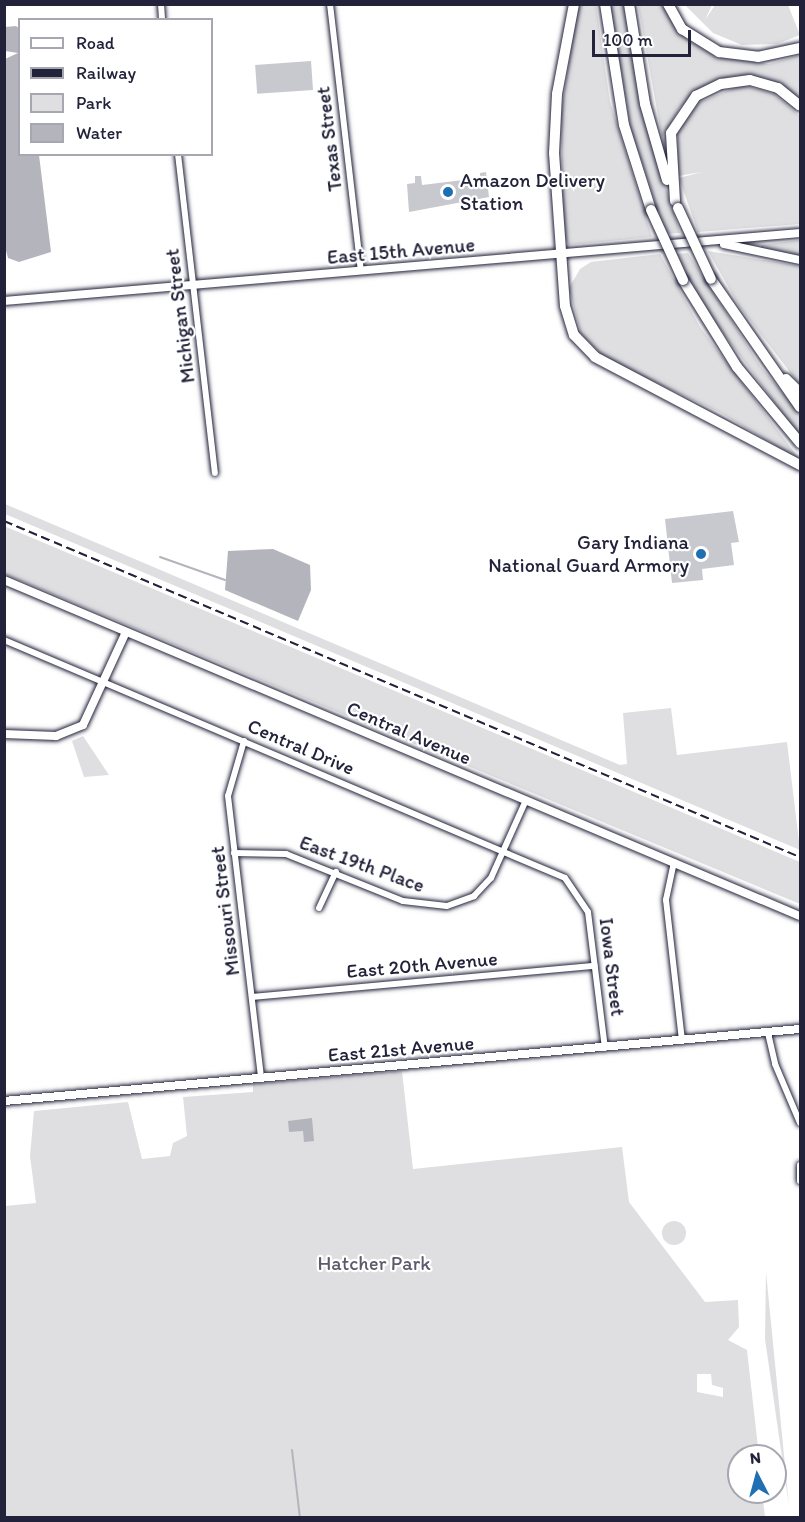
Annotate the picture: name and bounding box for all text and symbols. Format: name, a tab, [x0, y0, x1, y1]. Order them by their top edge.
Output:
legend	[18, 18, 213, 156]
scale bar	[595, 18, 694, 56]
text: 100 m	[603, 29, 653, 51]
text: Road	[76, 32, 115, 54]
text: Railway	[76, 62, 136, 84]
street label: Texas Street	[311, 86, 347, 192]
text: Park	[76, 92, 111, 114]
text: Water	[76, 122, 122, 144]
place label: Amazon Delivery Station	[460, 168, 605, 215]
marker: Amazon Delivery Station	[441, 185, 455, 199]
street label: East 15th Avenue	[327, 233, 475, 269]
street label: Michigan Street	[160, 248, 200, 384]
place label: Gary Indiana National Guard Armory	[489, 530, 689, 577]
marker: Gary Indiana National Guard Armory	[694, 547, 708, 561]
street label: Central Avenue	[344, 696, 474, 770]
street label: Central Drive	[244, 714, 358, 780]
street label: East 19th Place	[297, 830, 427, 898]
street label: Missouri Street	[205, 845, 245, 977]
street label: Iowa Street	[594, 917, 630, 1017]
street label: East 20th Avenue	[346, 947, 498, 983]
street label: East 21st Avenue	[327, 1031, 475, 1067]
park label: Hatcher Park	[318, 1251, 430, 1275]
north arrow	[727, 1444, 787, 1504]
text: N	[749, 1448, 762, 1468]

